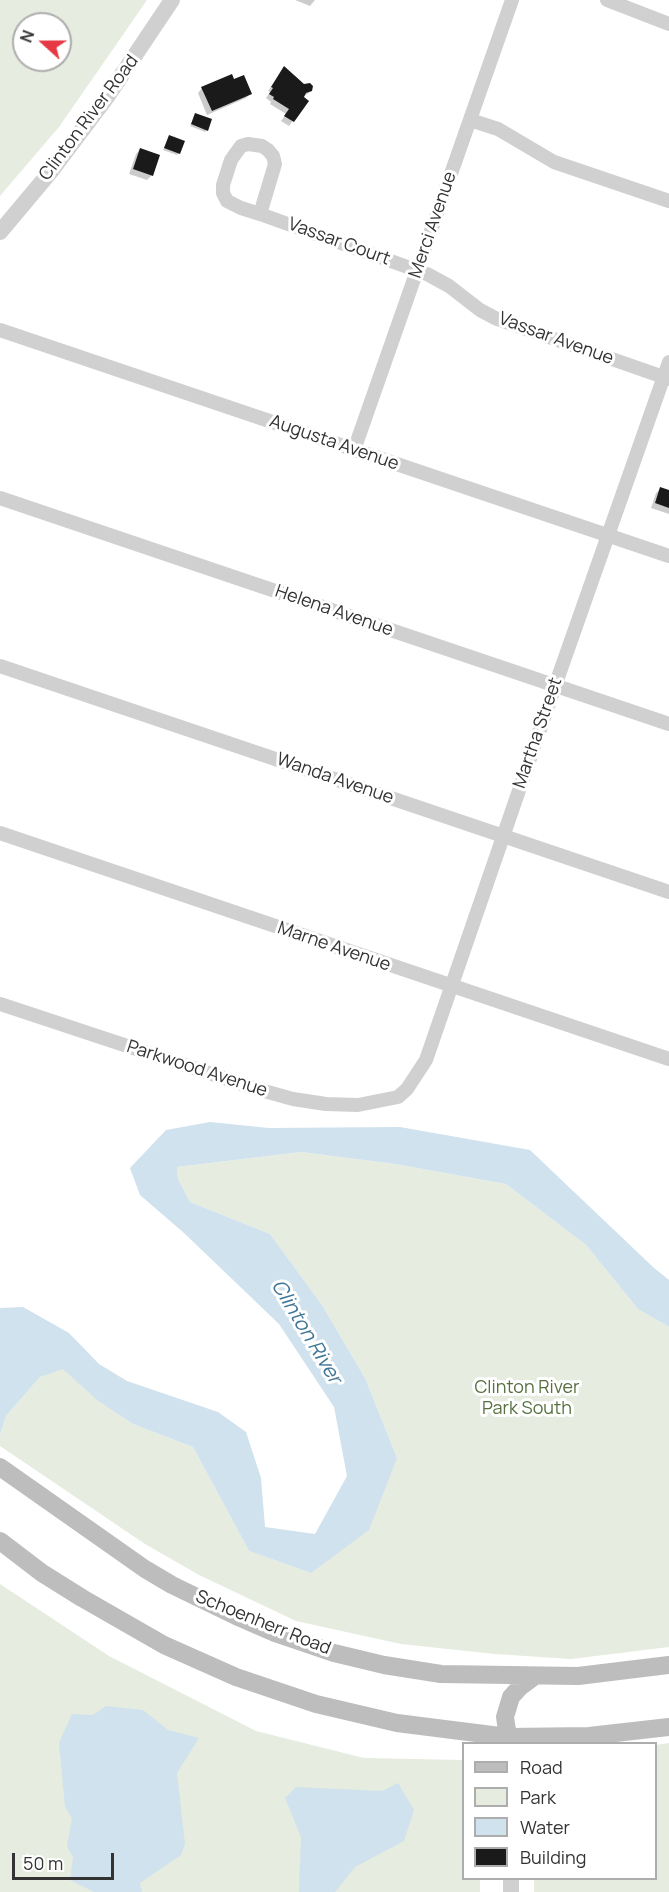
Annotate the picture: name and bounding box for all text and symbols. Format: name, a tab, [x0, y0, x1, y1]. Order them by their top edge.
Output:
north arrow	[12, 12, 72, 72]
text: N	[15, 27, 39, 46]
street label: Clinton River Road	[35, 51, 143, 185]
street label: Merci Avenue	[405, 169, 461, 281]
street label: Vassar Court	[285, 214, 393, 270]
street label: Vassar Avenue	[496, 308, 616, 370]
street label: Augusta Avenue	[267, 411, 401, 475]
street label: Helena Avenue	[272, 581, 396, 641]
street label: Martha Street	[509, 675, 567, 791]
street label: Wanda Avenue	[274, 749, 396, 809]
street label: Marne Avenue	[275, 918, 393, 976]
street label: Parkwood Avenue	[124, 1036, 270, 1102]
water label: Clinton River	[266, 1276, 346, 1388]
park label: Clinton River Park South	[474, 1377, 580, 1420]
street label: Schoenherr Road	[192, 1586, 334, 1660]
legend	[462, 1742, 657, 1880]
text: Road	[520, 1755, 563, 1779]
text: Park	[520, 1785, 556, 1809]
text: Water	[520, 1815, 570, 1839]
scale bar	[15, 1841, 117, 1879]
text: Building	[520, 1845, 586, 1869]
text: 50 m	[23, 1851, 63, 1875]

